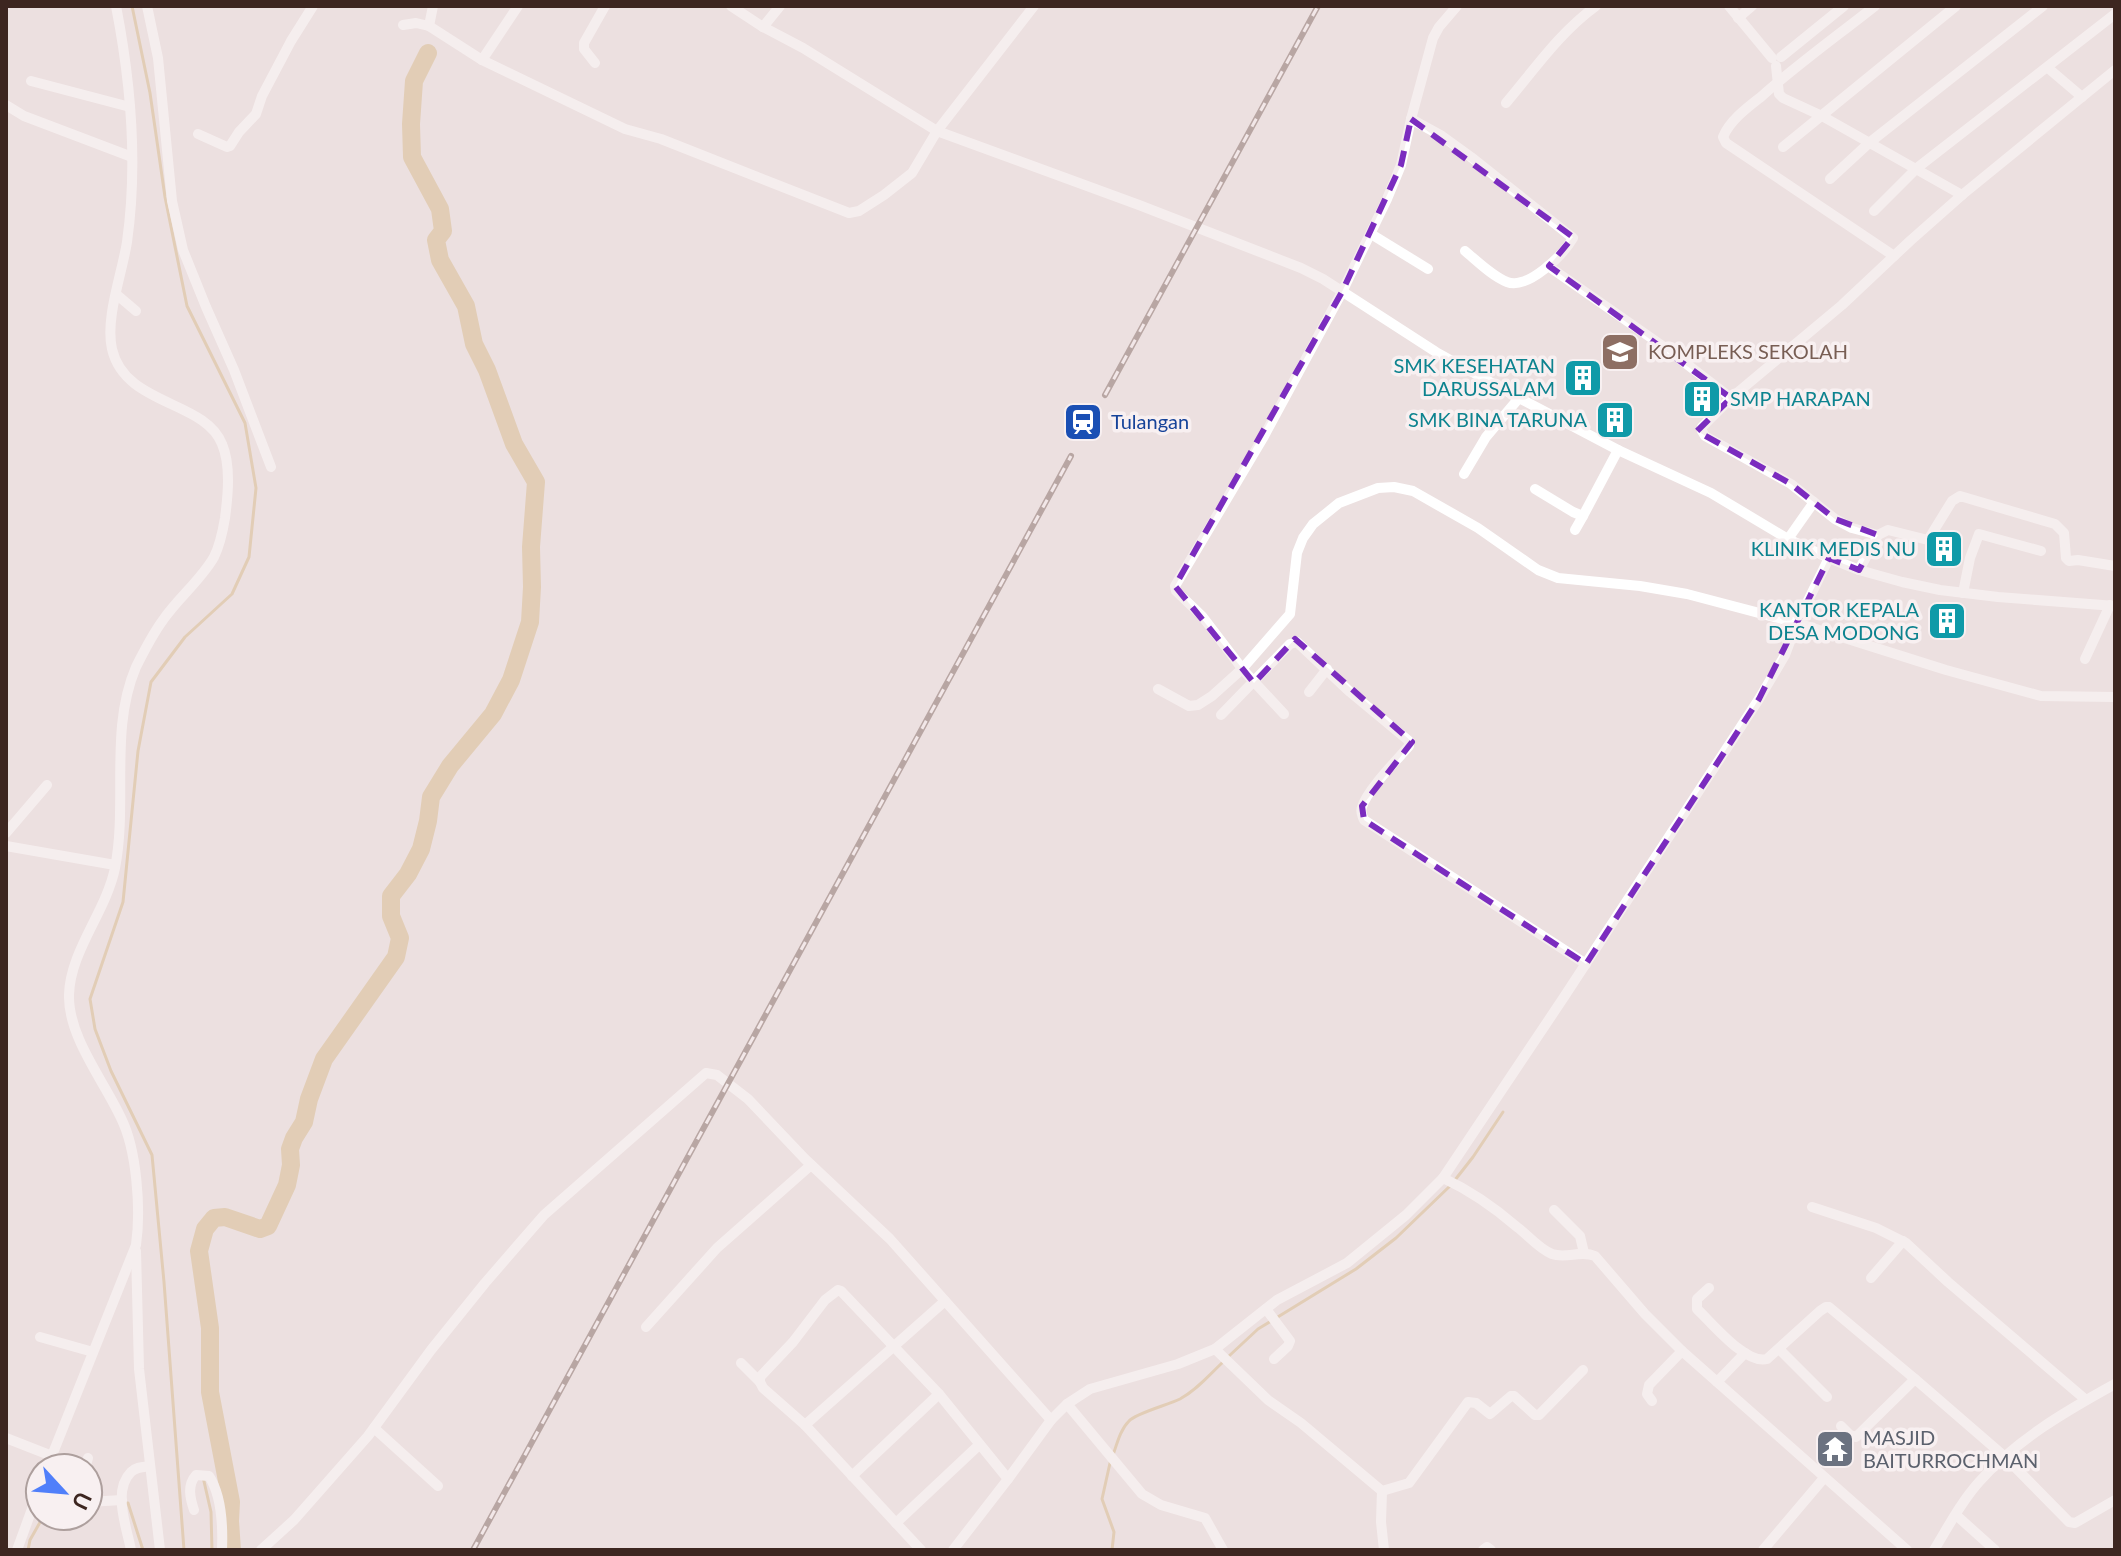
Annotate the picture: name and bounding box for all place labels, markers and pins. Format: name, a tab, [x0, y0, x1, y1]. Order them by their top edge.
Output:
school or university icon: KOMPLEKS SEKOLAH	[1599, 331, 1641, 373]
place label: KOMPLEKS SEKOLAH	[1648, 339, 1848, 363]
place label: SMK KESEHATAN DARUSSALAM	[1393, 353, 1555, 400]
building icon: SMK KESEHATAN DARUSSALAM	[1562, 357, 1604, 399]
building icon: SMP HARAPAN	[1681, 378, 1723, 420]
place label: SMP HARAPAN	[1730, 386, 1871, 410]
building icon: SMK BINA TARUNA	[1594, 399, 1636, 441]
station icon: Tulangan	[1062, 401, 1104, 443]
place label: SMK BINA TARUNA	[1408, 407, 1587, 431]
place label: Tulangan	[1111, 409, 1189, 433]
building icon: KLINIK MEDIS NU	[1923, 528, 1965, 570]
place label: KLINIK MEDIS NU	[1751, 536, 1916, 560]
place label: KANTOR KEPALA DESA MODONG	[1759, 597, 1919, 644]
building icon: KANTOR KEPALA DESA MODONG	[1926, 600, 1968, 642]
place label: MASJID BAITURROCHMAN	[1863, 1425, 2038, 1472]
temple icon: MASJID BAITURROCHMAN	[1814, 1428, 1856, 1470]

